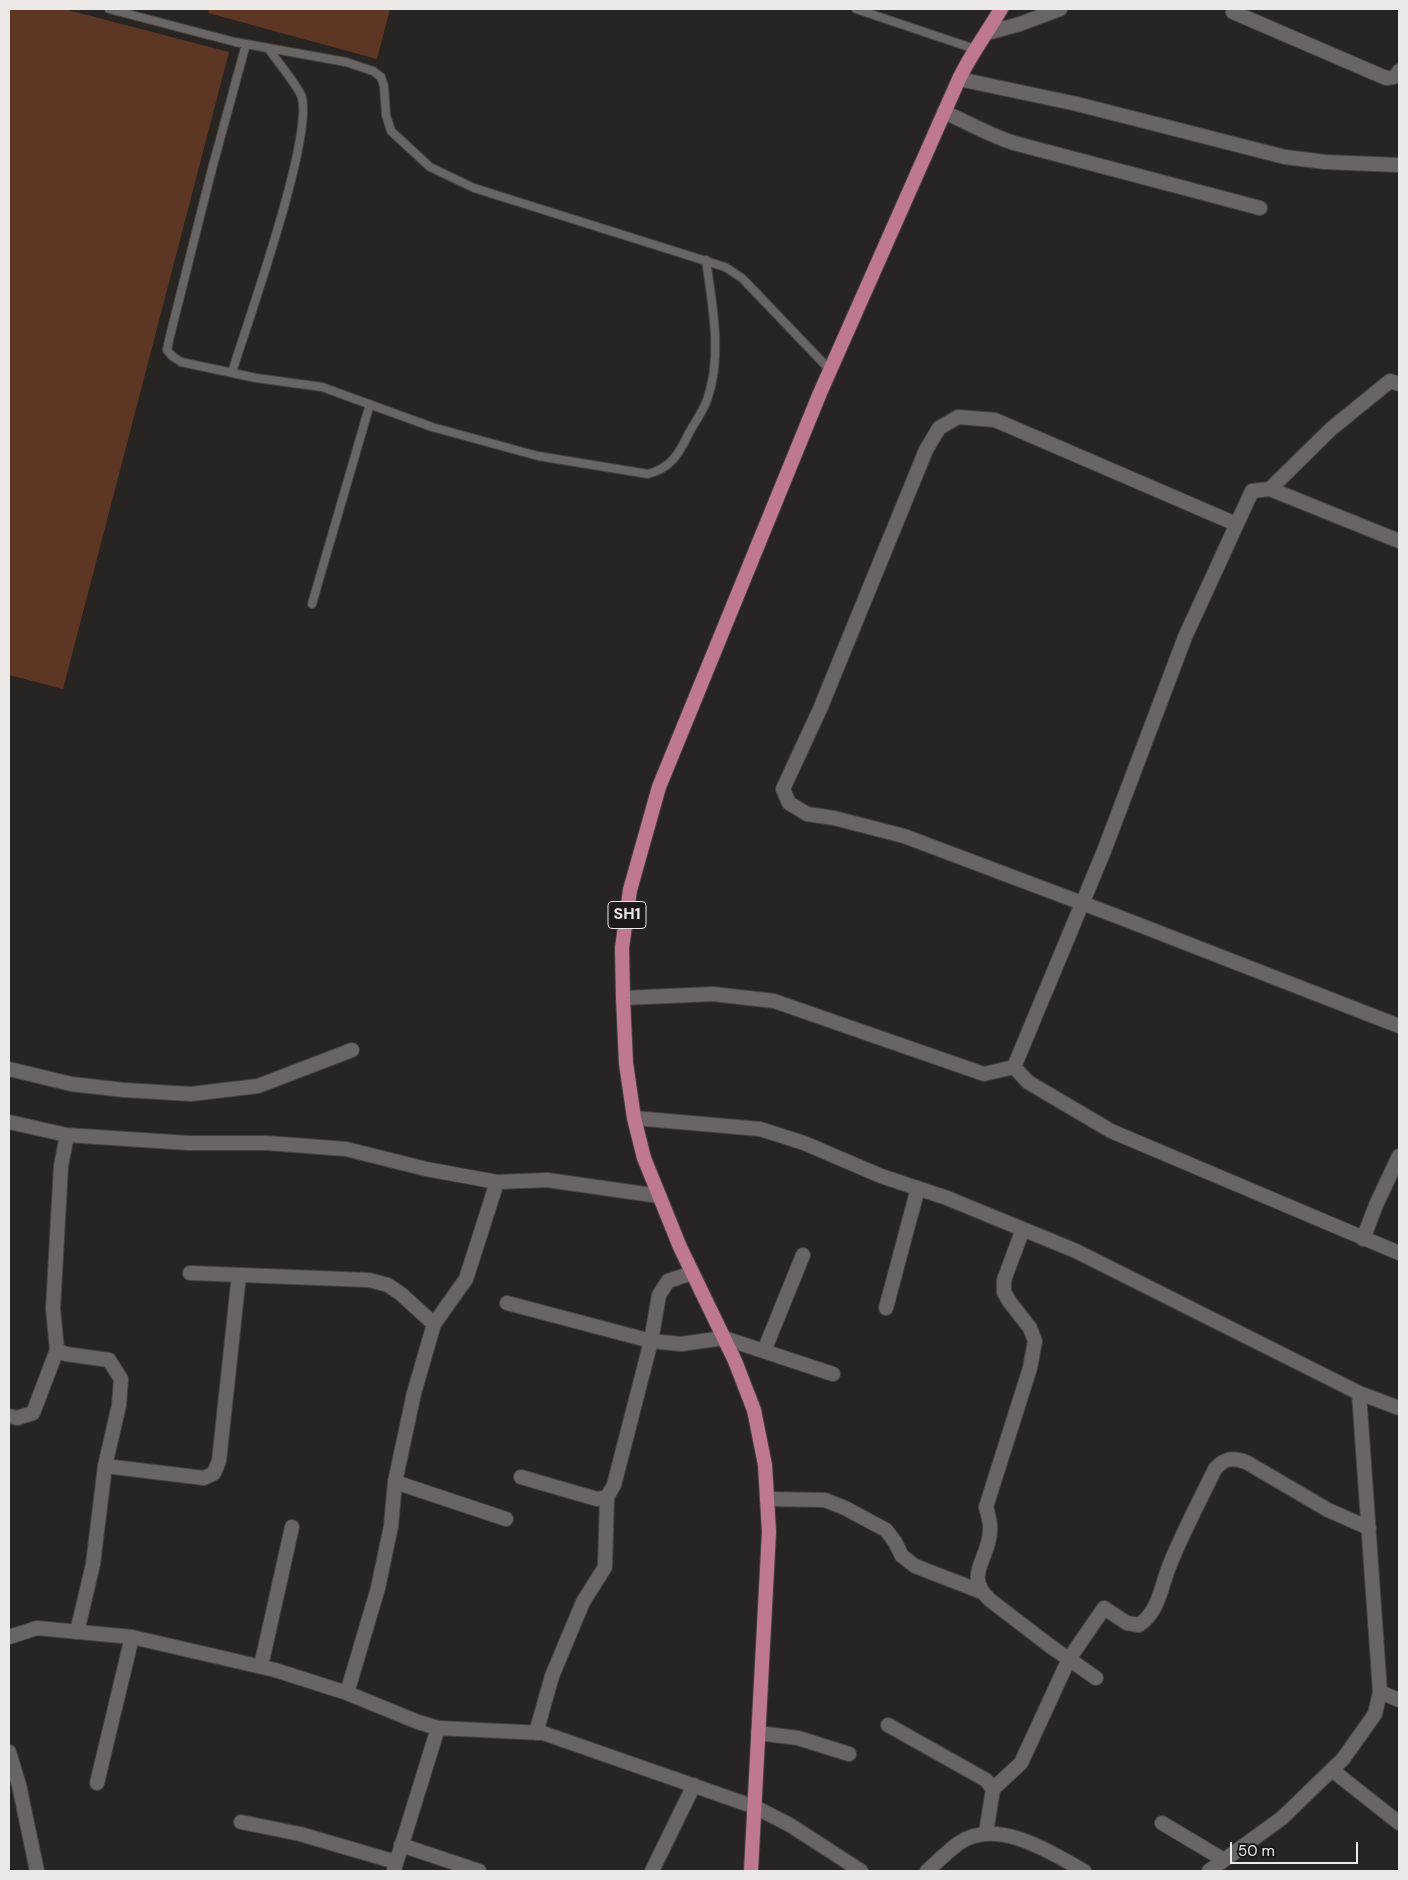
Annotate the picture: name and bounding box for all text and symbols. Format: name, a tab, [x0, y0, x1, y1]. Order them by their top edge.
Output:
road number: SH1	[608, 902, 646, 928]
scale bar	[1233, 1832, 1360, 1864]
text: 50 m	[1238, 1841, 1275, 1861]

